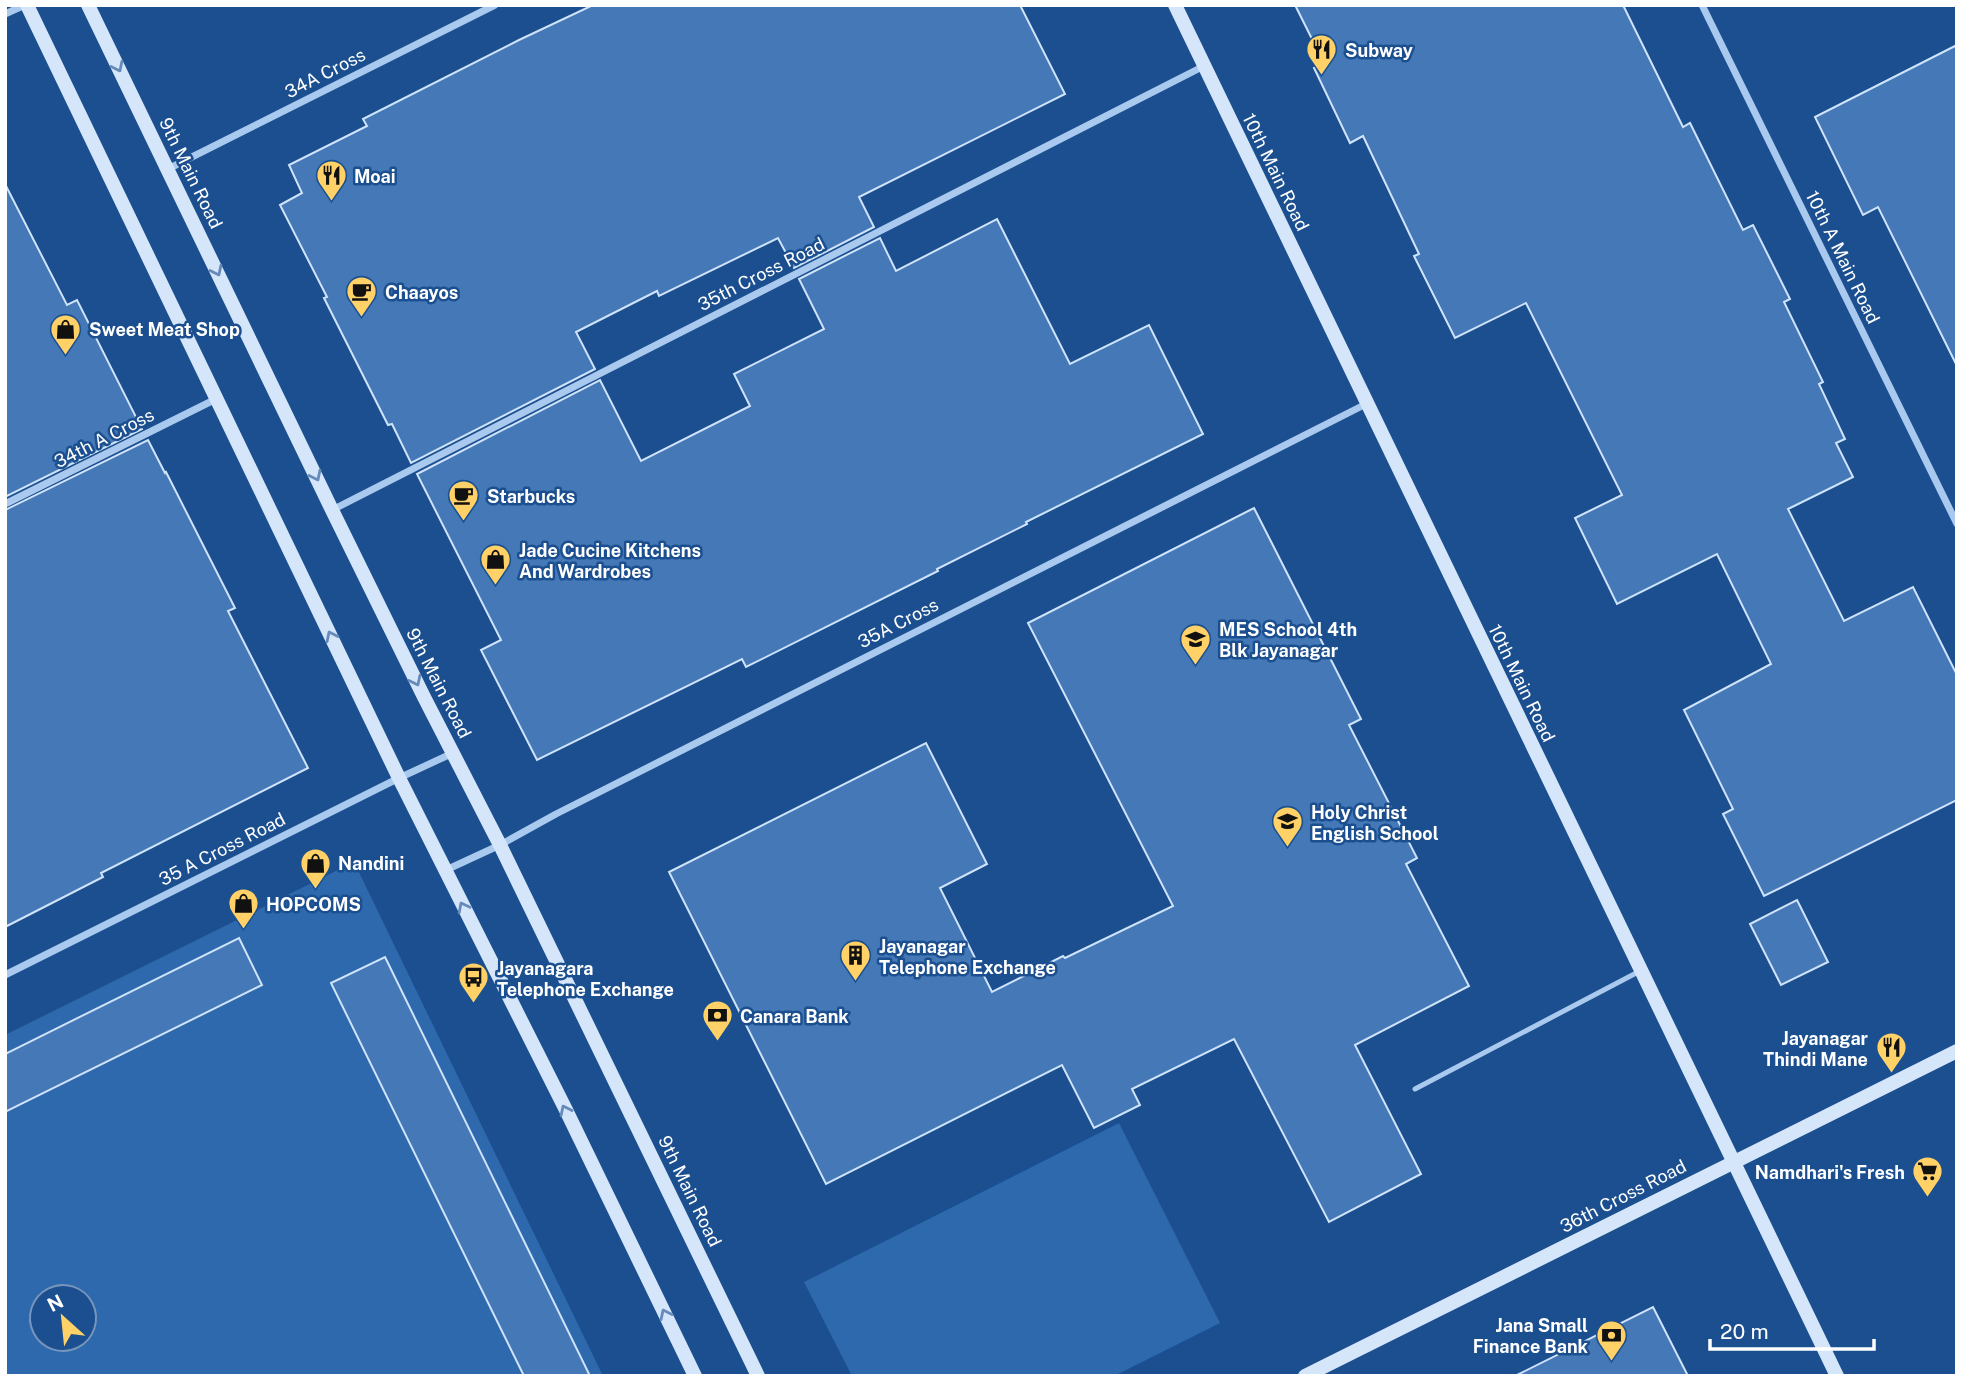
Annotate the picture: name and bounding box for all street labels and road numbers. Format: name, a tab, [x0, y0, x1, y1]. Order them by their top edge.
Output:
street label: 34A Cross	[281, 44, 369, 102]
street label: 10th Main Road	[1239, 110, 1313, 234]
street label: 9th Main Road	[155, 114, 227, 232]
street label: 10th A Main Road	[1802, 187, 1884, 327]
street label: 35th Cross Road	[694, 233, 828, 315]
street label: 34th A Cross	[51, 404, 157, 472]
street label: 35A Cross	[854, 594, 942, 652]
street label: 10th Main Road	[1485, 621, 1559, 745]
street label: 9th Main Road	[402, 624, 476, 742]
street label: 35 A Cross Road	[155, 808, 289, 890]
street label: 9th Main Road	[654, 1132, 726, 1250]
street label: 36th Cross Road	[1556, 1155, 1690, 1237]

